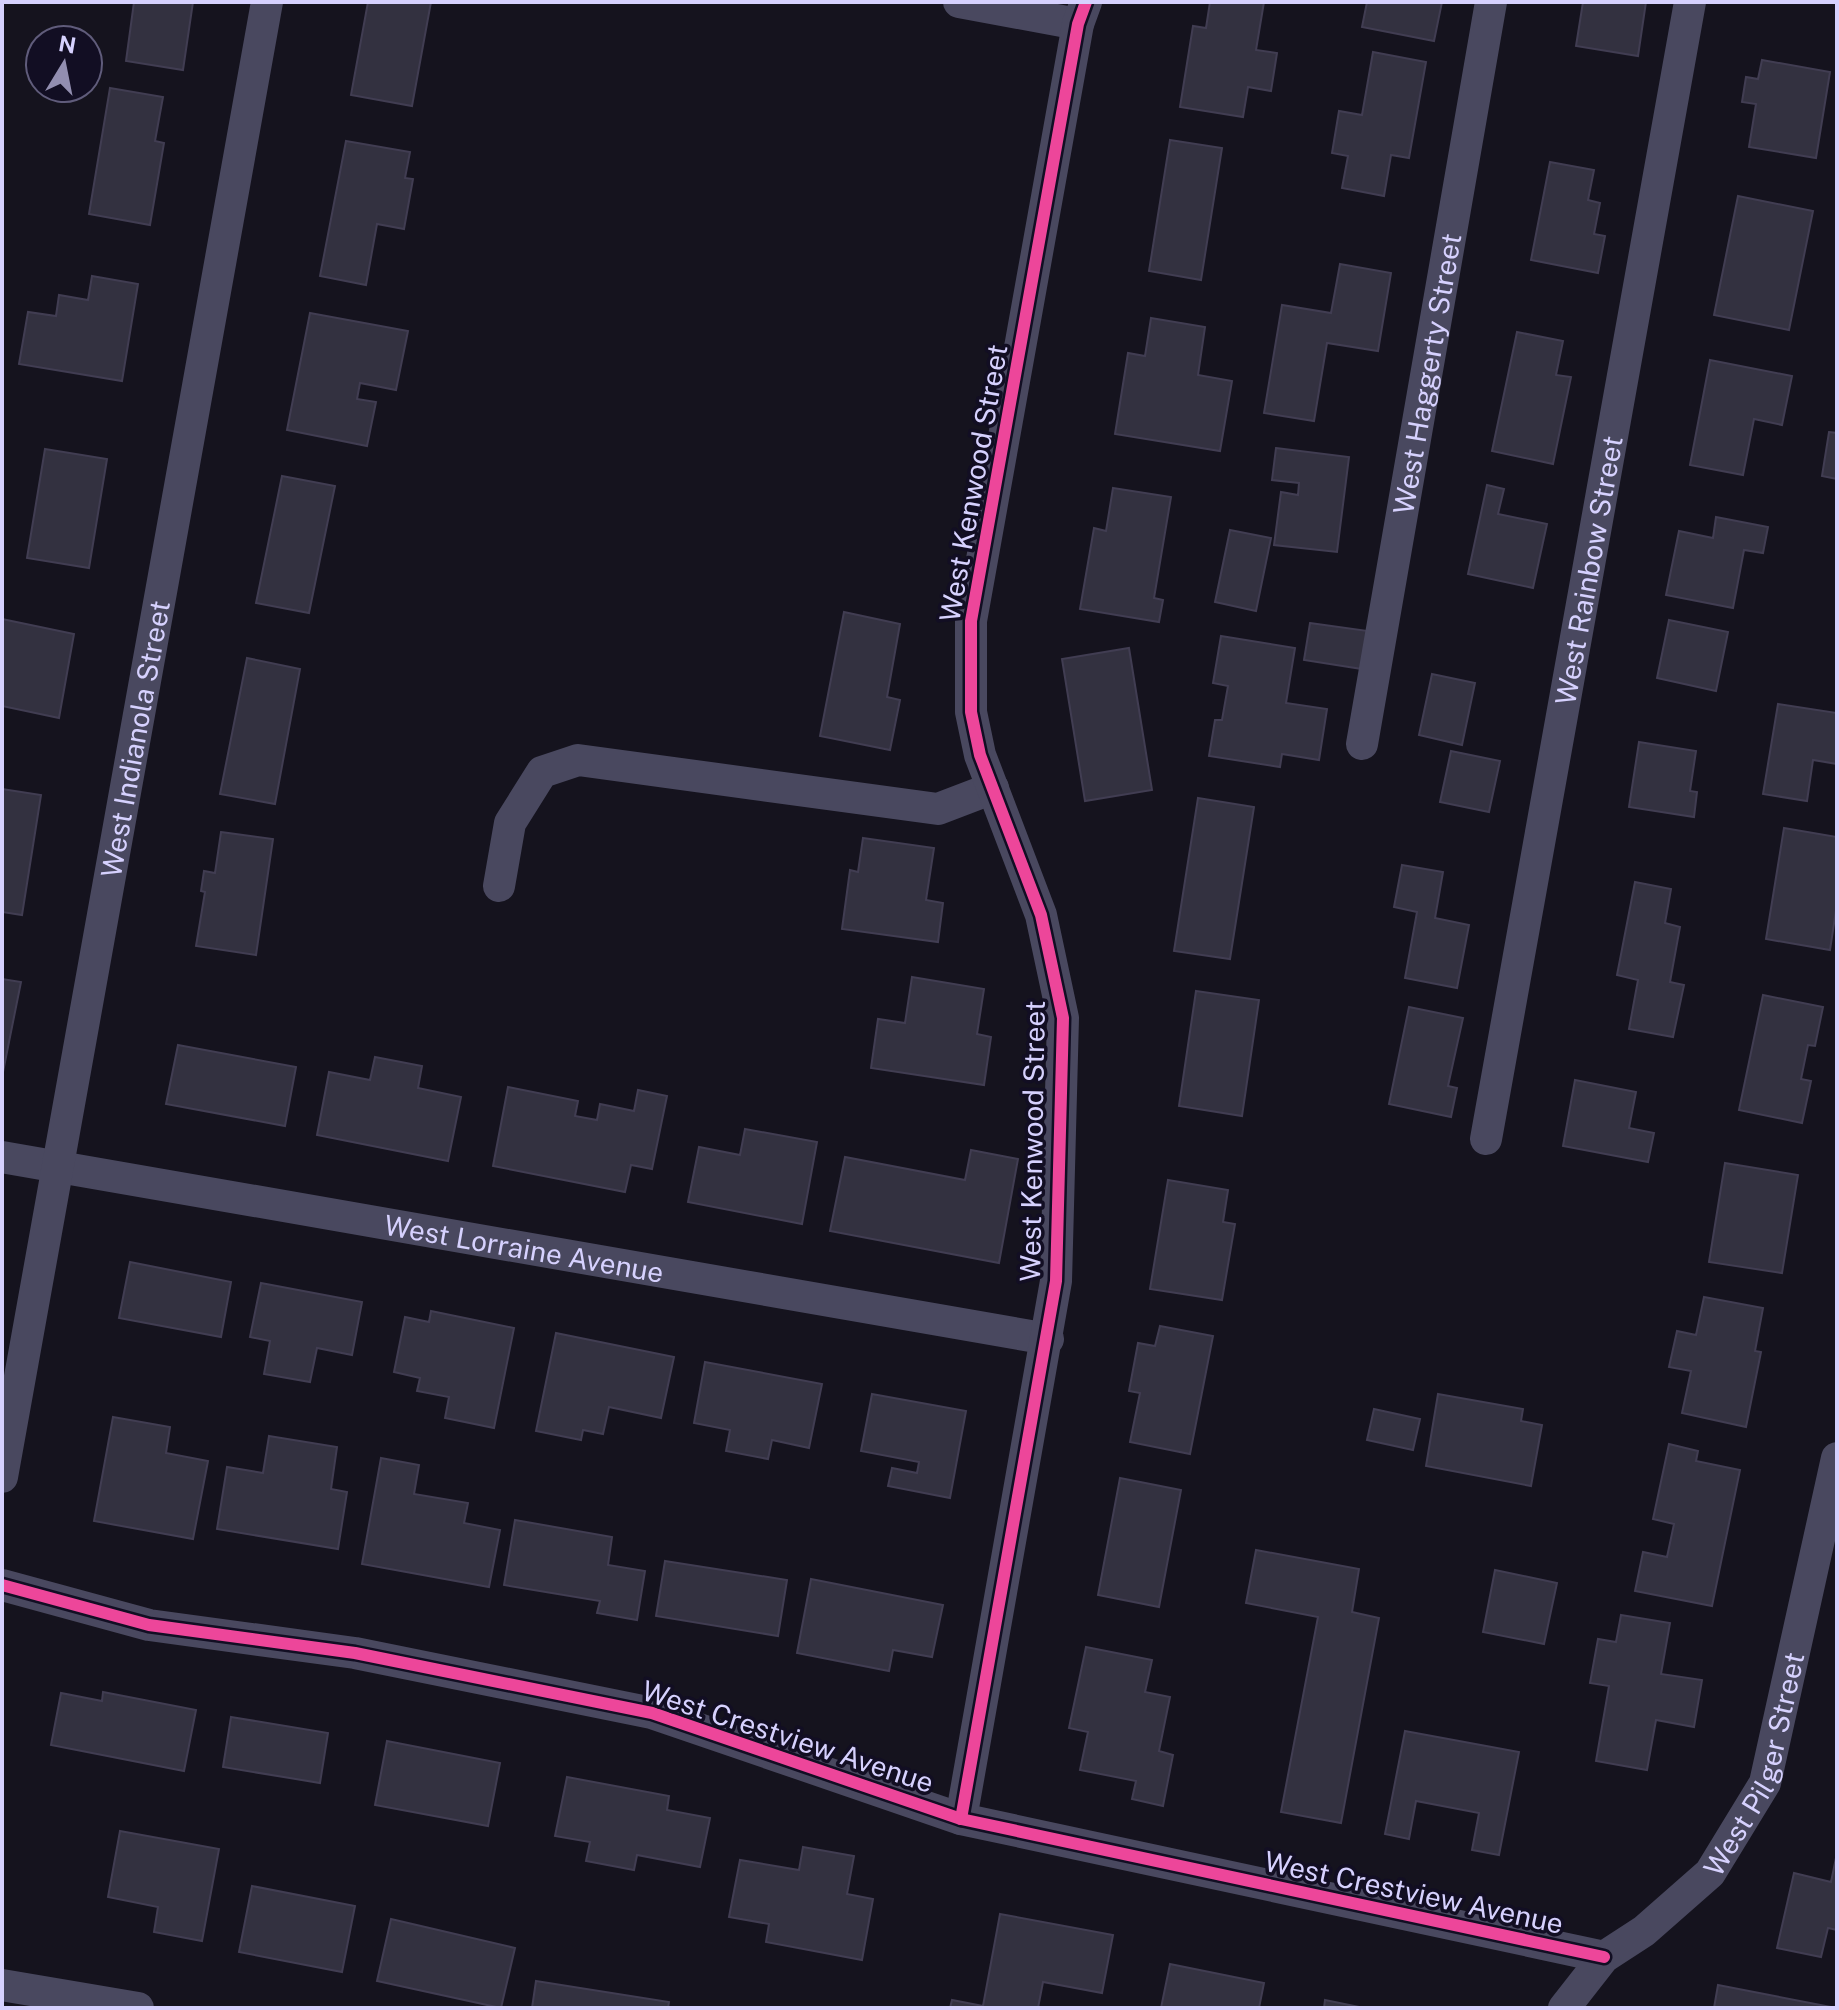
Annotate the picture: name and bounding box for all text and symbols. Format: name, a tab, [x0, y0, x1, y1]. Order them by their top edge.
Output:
north arrow	[24, 24, 104, 104]
text: N	[57, 30, 78, 59]
street label: West Haggerty Street	[1386, 231, 1467, 517]
street label: West Kenwood Street	[932, 342, 1014, 624]
street label: West Rainbow Street	[1548, 433, 1628, 707]
street label: West Indianola Street	[94, 598, 176, 880]
street label: West Kenwood Street	[1013, 1000, 1051, 1282]
street label: West Lorraine Avenue	[382, 1207, 666, 1288]
street label: West Pilger Street	[1696, 1649, 1810, 1882]
street label: West Crestview Avenue	[638, 1673, 938, 1799]
street label: West Crestview Avenue	[1262, 1844, 1566, 1940]

